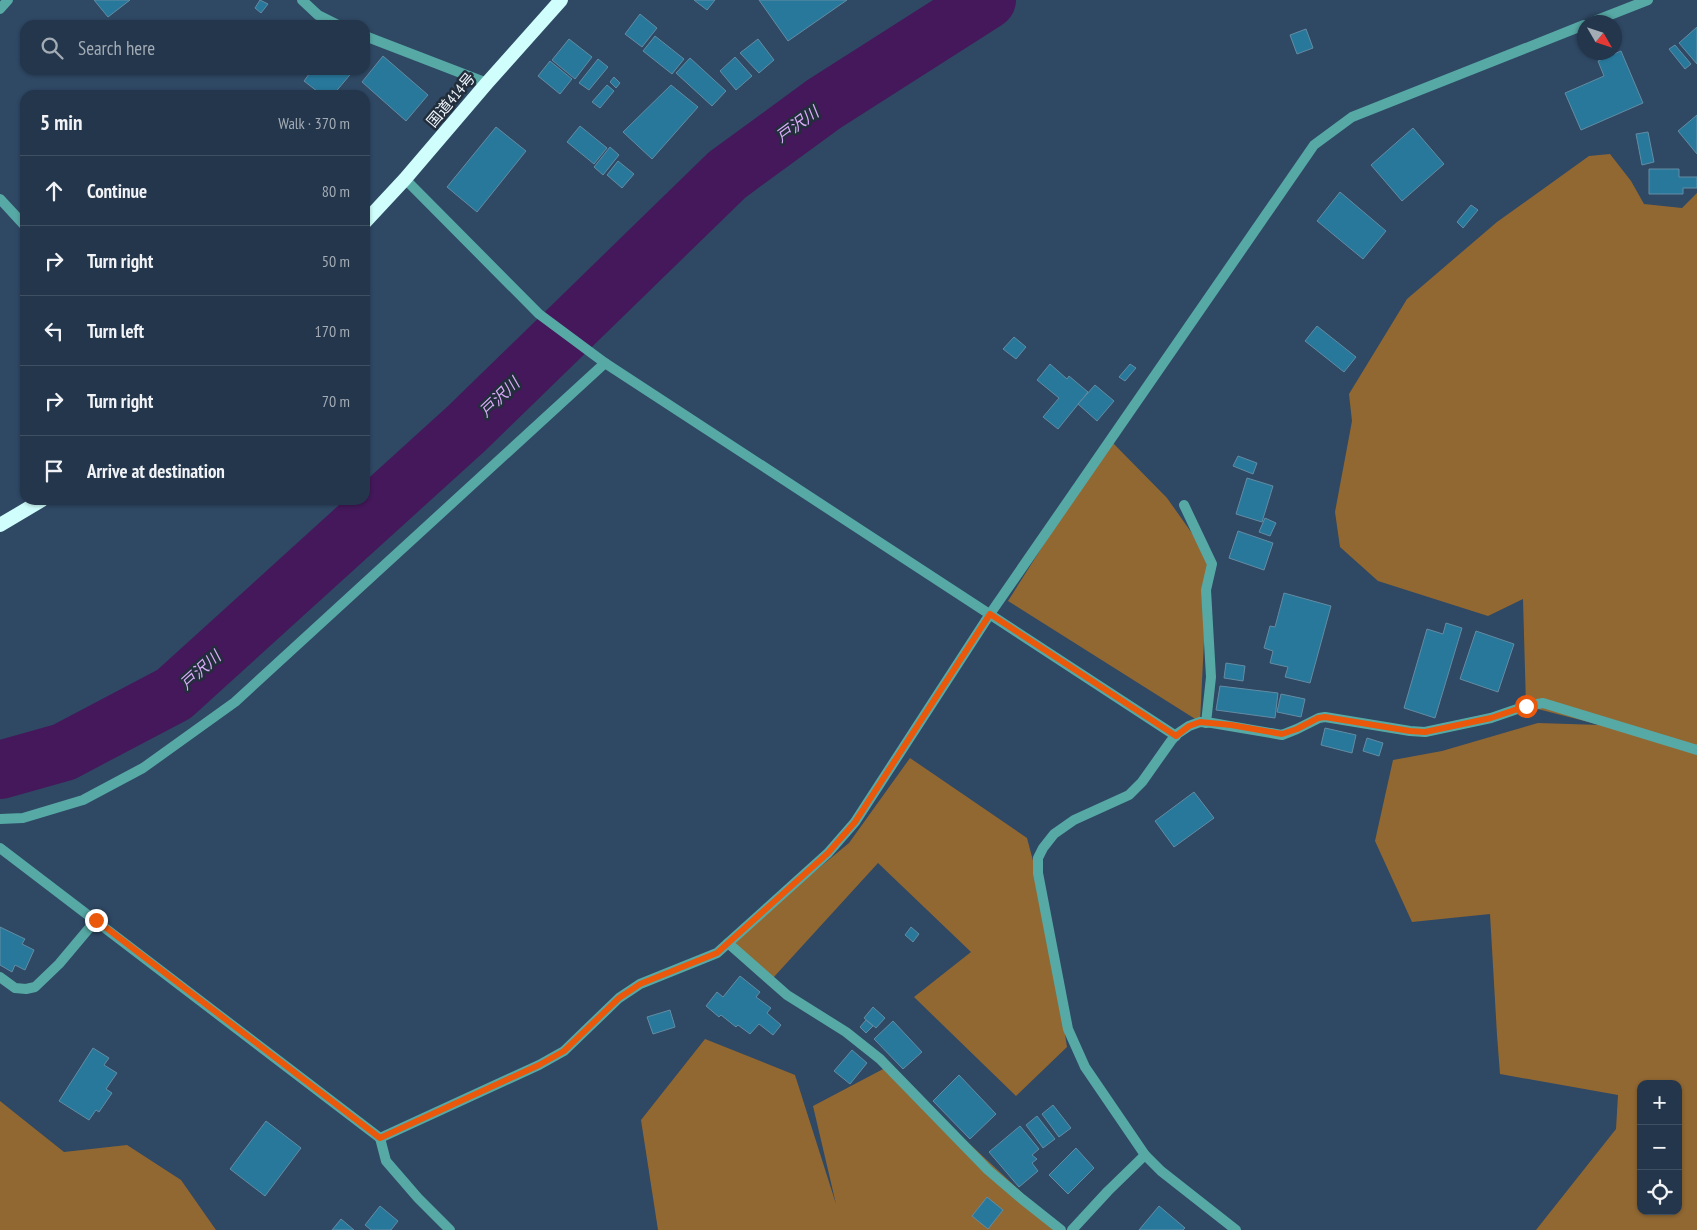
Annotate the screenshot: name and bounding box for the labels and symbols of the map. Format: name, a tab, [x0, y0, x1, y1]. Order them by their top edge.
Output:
north arrow	[1577, 15, 1622, 60]
street label: 国道414号	[422, 69, 479, 131]
water label: 戸沢川	[772, 101, 824, 146]
water label: 戸沢川	[475, 372, 525, 421]
water label: 戸沢川	[175, 645, 226, 693]
route start	[1515, 695, 1538, 718]
route end	[85, 909, 108, 932]

